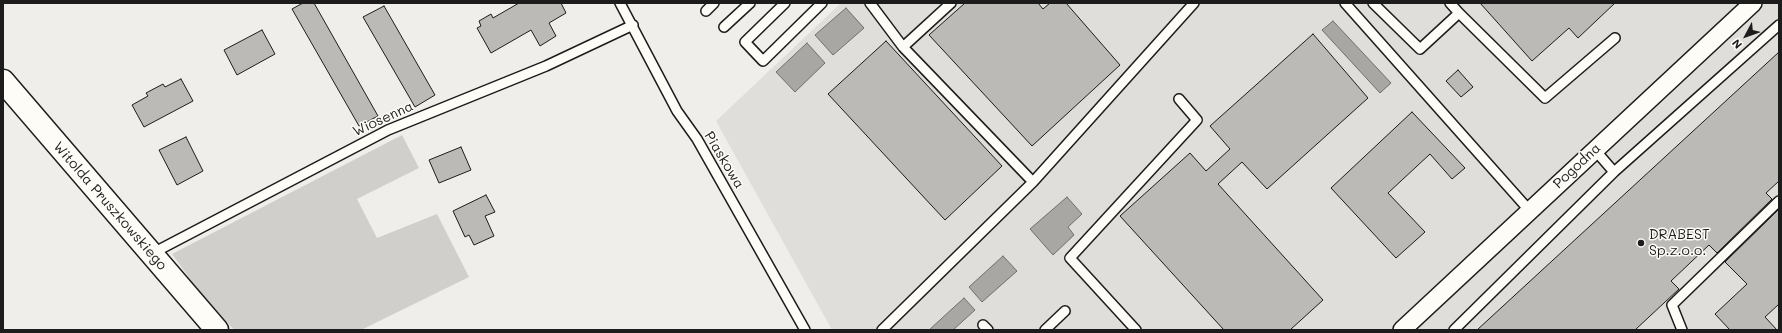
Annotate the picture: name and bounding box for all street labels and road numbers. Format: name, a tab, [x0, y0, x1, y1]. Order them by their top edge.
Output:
street label: Wiosenna	[350, 98, 416, 140]
street label: Piaskowa	[700, 128, 748, 192]
street label: Witolda Pruszkowskiego	[50, 138, 170, 274]
street label: Pogodna	[1550, 140, 1604, 192]

